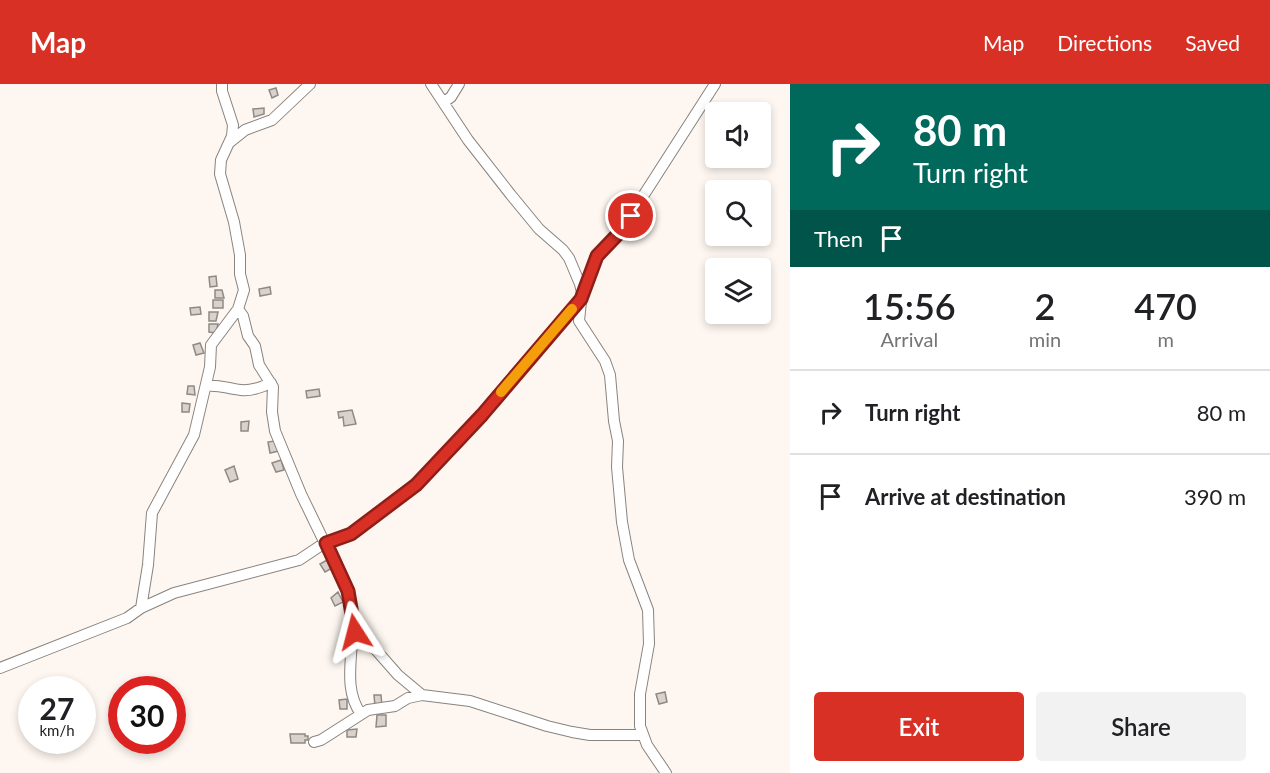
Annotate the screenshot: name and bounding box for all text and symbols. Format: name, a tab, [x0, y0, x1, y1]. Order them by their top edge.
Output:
text: Map	[30, 25, 86, 59]
text: Map	[983, 30, 1024, 55]
text: Directions	[1057, 30, 1152, 55]
text: Saved	[1185, 30, 1240, 55]
map controls	[705, 102, 771, 324]
button: sound	[705, 102, 771, 168]
text: 80 m	[913, 105, 1007, 155]
icon: right	[814, 108, 892, 186]
text: Turn right	[913, 156, 1028, 189]
button: search	[705, 180, 771, 246]
pin	[605, 190, 656, 241]
icon: arrive	[614, 199, 647, 232]
icon: arrive	[875, 222, 908, 255]
text: Then	[814, 225, 863, 252]
button: layers	[705, 258, 771, 324]
text: 15:56	[863, 284, 956, 328]
text: 2	[1035, 284, 1055, 328]
text: 470	[1134, 284, 1197, 328]
text: Arrival	[881, 327, 938, 351]
text: min	[1029, 327, 1061, 351]
text: m	[1157, 327, 1174, 351]
icon: right	[814, 396, 847, 429]
text: Turn right	[865, 399, 960, 426]
text: 80 m	[1197, 399, 1246, 426]
icon: arrive	[814, 480, 847, 513]
text: Arrive at destination	[865, 483, 1066, 510]
text: 390 m	[1184, 483, 1246, 510]
position arrow	[323, 600, 387, 664]
speed limit sign: 30	[108, 676, 186, 754]
text: 27	[40, 690, 74, 726]
button: Exit	[814, 692, 1024, 761]
button: Share	[1036, 692, 1246, 761]
text: km/h	[39, 721, 75, 739]

